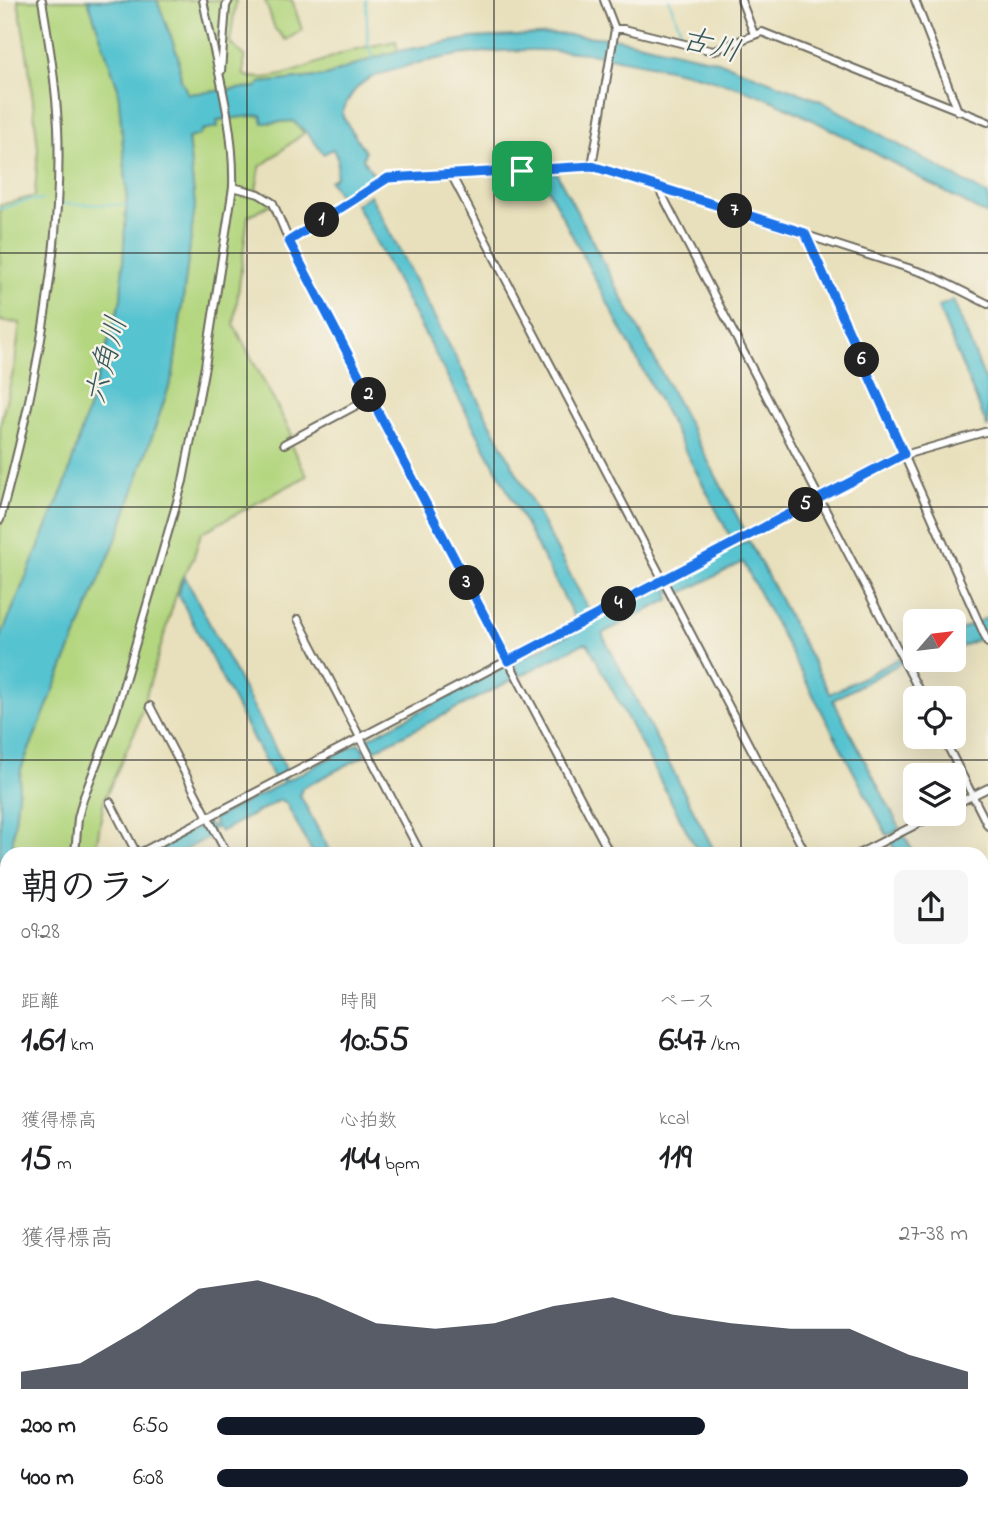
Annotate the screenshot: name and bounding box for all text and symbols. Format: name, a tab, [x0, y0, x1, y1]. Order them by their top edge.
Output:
water label: 古川	[676, 18, 745, 76]
pin	[492, 141, 552, 201]
icon: arrive	[503, 152, 541, 190]
pin: 7	[718, 194, 752, 228]
text: 7	[731, 197, 738, 224]
pin: 1	[304, 202, 340, 238]
text: 1	[318, 206, 325, 233]
water label: 六角川	[75, 312, 141, 410]
pin: 6	[844, 342, 880, 378]
text: 6	[857, 346, 866, 373]
pin: 2	[352, 378, 386, 412]
text: 2	[364, 381, 373, 408]
pin: 5	[788, 488, 824, 522]
text: 5	[800, 491, 811, 518]
pin: 3	[449, 566, 484, 600]
text: 3	[463, 569, 470, 596]
pin: 4	[602, 586, 636, 622]
text: 4	[615, 590, 622, 617]
north arrow	[903, 609, 966, 672]
map controls	[903, 609, 966, 826]
button: locate	[903, 686, 966, 749]
button: layers	[903, 763, 966, 826]
text: 朝のラン	[21, 862, 173, 918]
button: share	[894, 870, 968, 944]
text: 09:28	[21, 916, 60, 949]
text: 距離	[21, 989, 59, 1016]
text: 時間	[340, 989, 378, 1016]
text: ペース	[659, 989, 715, 1016]
text: 1.61	[21, 1016, 66, 1067]
text: 10:55	[340, 1016, 409, 1067]
text: 6:47	[659, 1016, 706, 1067]
text: km	[66, 1032, 94, 1059]
text: /km	[706, 1032, 740, 1059]
text: kcal	[659, 1106, 689, 1133]
text: 獲得標高	[21, 1108, 97, 1135]
text: 心拍数	[340, 1108, 397, 1135]
text: 119	[659, 1133, 692, 1184]
text: 15	[21, 1135, 52, 1186]
text: 144	[340, 1135, 380, 1186]
text: m	[52, 1151, 72, 1178]
text: bpm	[380, 1151, 420, 1178]
text: 27–38 m	[899, 1218, 968, 1251]
text: 獲得標高	[21, 1223, 113, 1256]
text: 200 m	[21, 1410, 76, 1443]
text: 6:50	[133, 1410, 168, 1443]
text: 400 m	[21, 1462, 74, 1495]
text: 6:08	[133, 1462, 164, 1495]

